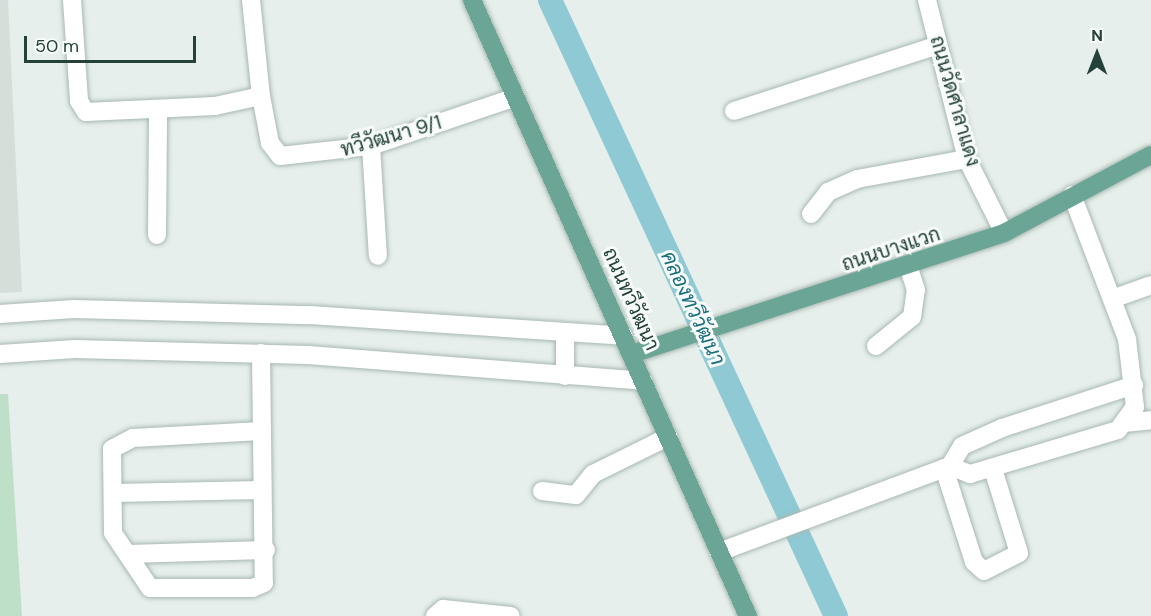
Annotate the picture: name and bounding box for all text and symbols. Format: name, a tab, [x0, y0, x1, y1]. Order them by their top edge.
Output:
scale bar	[27, 24, 200, 62]
north arrow	[1067, 24, 1127, 84]
text: N	[1091, 25, 1103, 46]
street label: ถนนวัดศาลาแดง	[925, 33, 985, 169]
text: 50 m	[35, 34, 79, 58]
street label: ทวีวัฒนา 9/1	[338, 110, 444, 162]
street label: ถนนบางแวก	[839, 222, 943, 276]
street label: ถนนทวีวัฒนา	[598, 244, 664, 354]
water label: คลองทวีวัฒนา	[656, 247, 730, 369]

